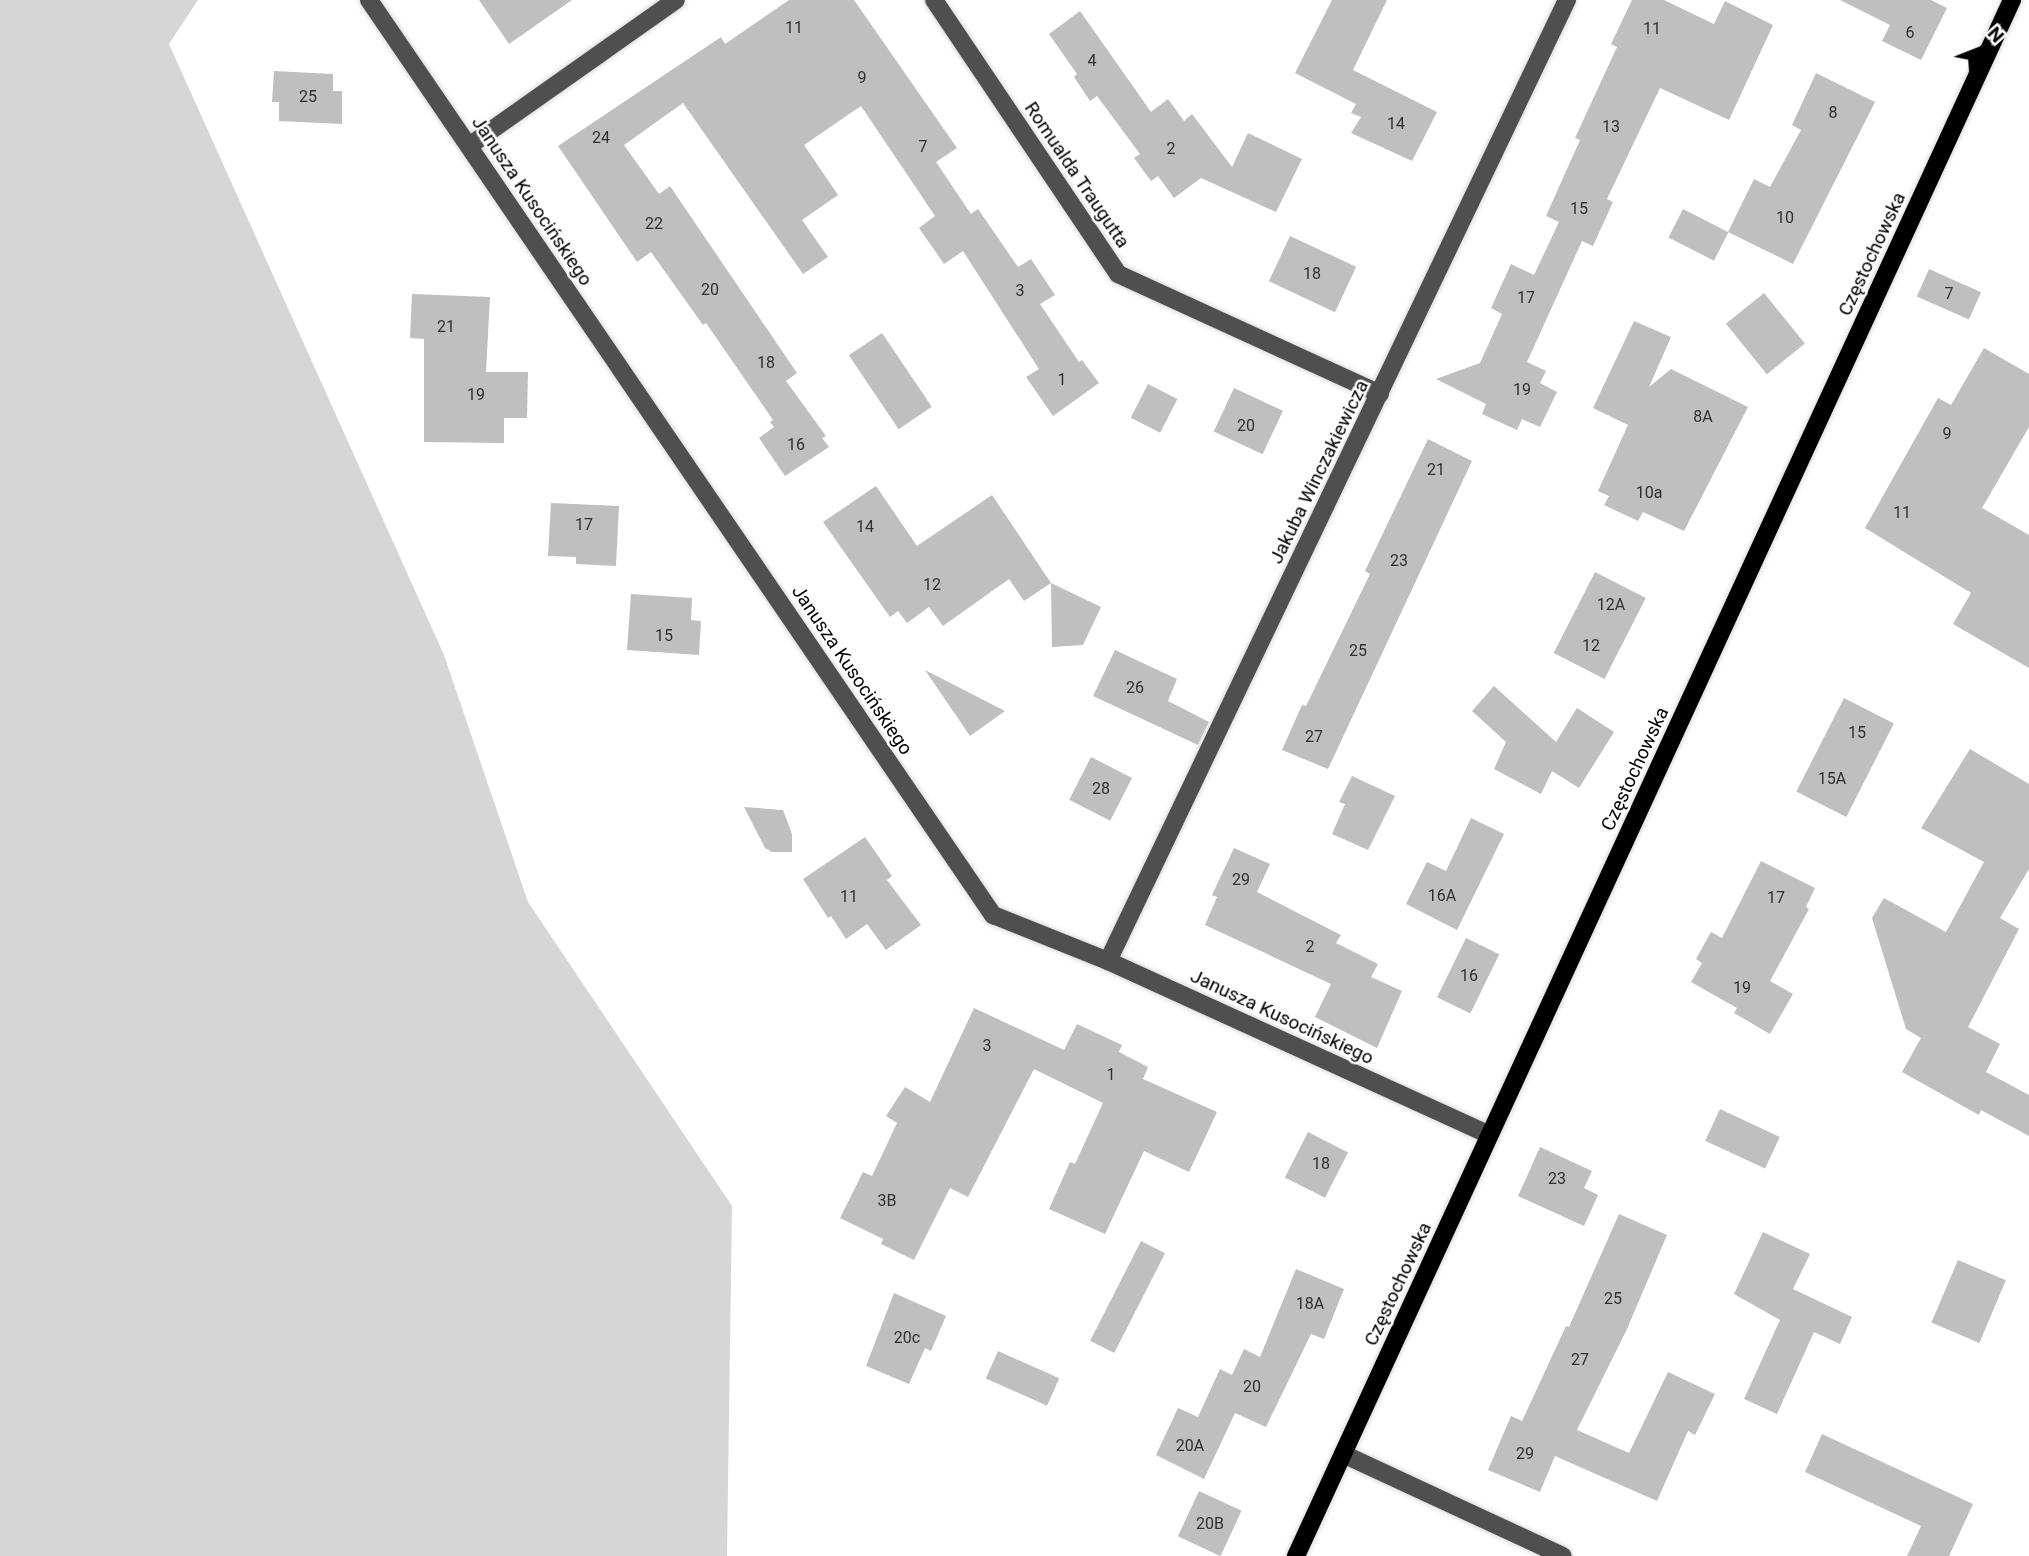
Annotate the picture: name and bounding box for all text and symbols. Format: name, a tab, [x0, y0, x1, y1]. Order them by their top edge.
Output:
north arrow	[1945, 14, 2015, 84]
house number: 11	[785, 18, 803, 38]
house number: 11	[1643, 19, 1661, 39]
text: N	[1983, 22, 2009, 47]
house number: 6	[1906, 23, 1914, 43]
house number: 4	[1088, 51, 1096, 71]
house number: 9	[858, 68, 866, 88]
house number: 25	[299, 87, 317, 107]
street label: Romualda Traugutta	[1020, 97, 1134, 253]
house number: 8	[1829, 103, 1837, 123]
street label: Janusza Kusocińskiego	[467, 112, 597, 290]
house number: 14	[1387, 114, 1405, 134]
house number: 13	[1602, 117, 1620, 137]
house number: 24	[592, 128, 610, 148]
house number: 7	[919, 137, 927, 157]
house number: 2	[1167, 139, 1175, 159]
street label: Częstochowska	[1833, 189, 1911, 319]
house number: 15	[1570, 199, 1588, 219]
house number: 10	[1776, 208, 1794, 228]
house number: 22	[645, 214, 663, 234]
house number: 18	[1303, 264, 1321, 284]
house number: 20	[701, 280, 719, 300]
house number: 3	[1016, 281, 1024, 301]
house number: 7	[1945, 284, 1953, 304]
house number: 17	[1517, 288, 1535, 308]
house number: 21	[437, 317, 455, 337]
house number: 18	[757, 353, 775, 373]
house number: 1	[1058, 370, 1066, 390]
street label: Jakuba Winczakiewicza	[1265, 377, 1373, 567]
house number: 19	[1513, 380, 1531, 400]
house number: 19	[467, 385, 485, 405]
house number: 8A	[1693, 407, 1713, 427]
house number: 20	[1237, 416, 1255, 436]
house number: 9	[1943, 424, 1951, 444]
house number: 16	[787, 435, 805, 455]
house number: 21	[1427, 460, 1445, 480]
house number: 10a	[1636, 483, 1662, 503]
house number: 11	[1893, 503, 1911, 523]
house number: 17	[575, 515, 593, 535]
house number: 14	[856, 517, 874, 537]
house number: 23	[1390, 551, 1408, 571]
house number: 12	[923, 575, 941, 595]
street label: Janusza Kusocińskiego	[787, 581, 917, 759]
house number: 12A	[1597, 595, 1625, 615]
house number: 15	[655, 626, 673, 646]
house number: 12	[1582, 636, 1600, 656]
house number: 25	[1349, 641, 1367, 661]
house number: 26	[1126, 678, 1144, 698]
street label: Częstochowska	[1596, 704, 1674, 834]
house number: 15	[1848, 723, 1866, 743]
house number: 27	[1305, 727, 1323, 747]
house number: 15A	[1818, 769, 1846, 789]
house number: 28	[1092, 779, 1110, 799]
house number: 29	[1232, 870, 1250, 890]
house number: 16A	[1428, 886, 1456, 906]
house number: 11	[840, 887, 858, 907]
house number: 17	[1767, 888, 1785, 908]
house number: 2	[1306, 937, 1314, 957]
street label: Janusza Kusocińskiego	[1187, 964, 1377, 1070]
house number: 16	[1460, 966, 1478, 986]
house number: 19	[1733, 978, 1751, 998]
house number: 3	[983, 1036, 991, 1056]
house number: 1	[1107, 1065, 1115, 1085]
house number: 18	[1312, 1154, 1330, 1174]
house number: 23	[1548, 1169, 1566, 1189]
house number: 3B	[878, 1191, 896, 1211]
street label: Częstochowska	[1359, 1219, 1437, 1349]
house number: 25	[1604, 1289, 1622, 1309]
house number: 18A	[1296, 1294, 1324, 1314]
house number: 20c	[894, 1328, 920, 1348]
house number: 27	[1571, 1350, 1589, 1370]
house number: 20	[1243, 1377, 1261, 1397]
house number: 20A	[1176, 1436, 1204, 1456]
house number: 29	[1516, 1444, 1534, 1464]
house number: 20B	[1196, 1514, 1224, 1534]

